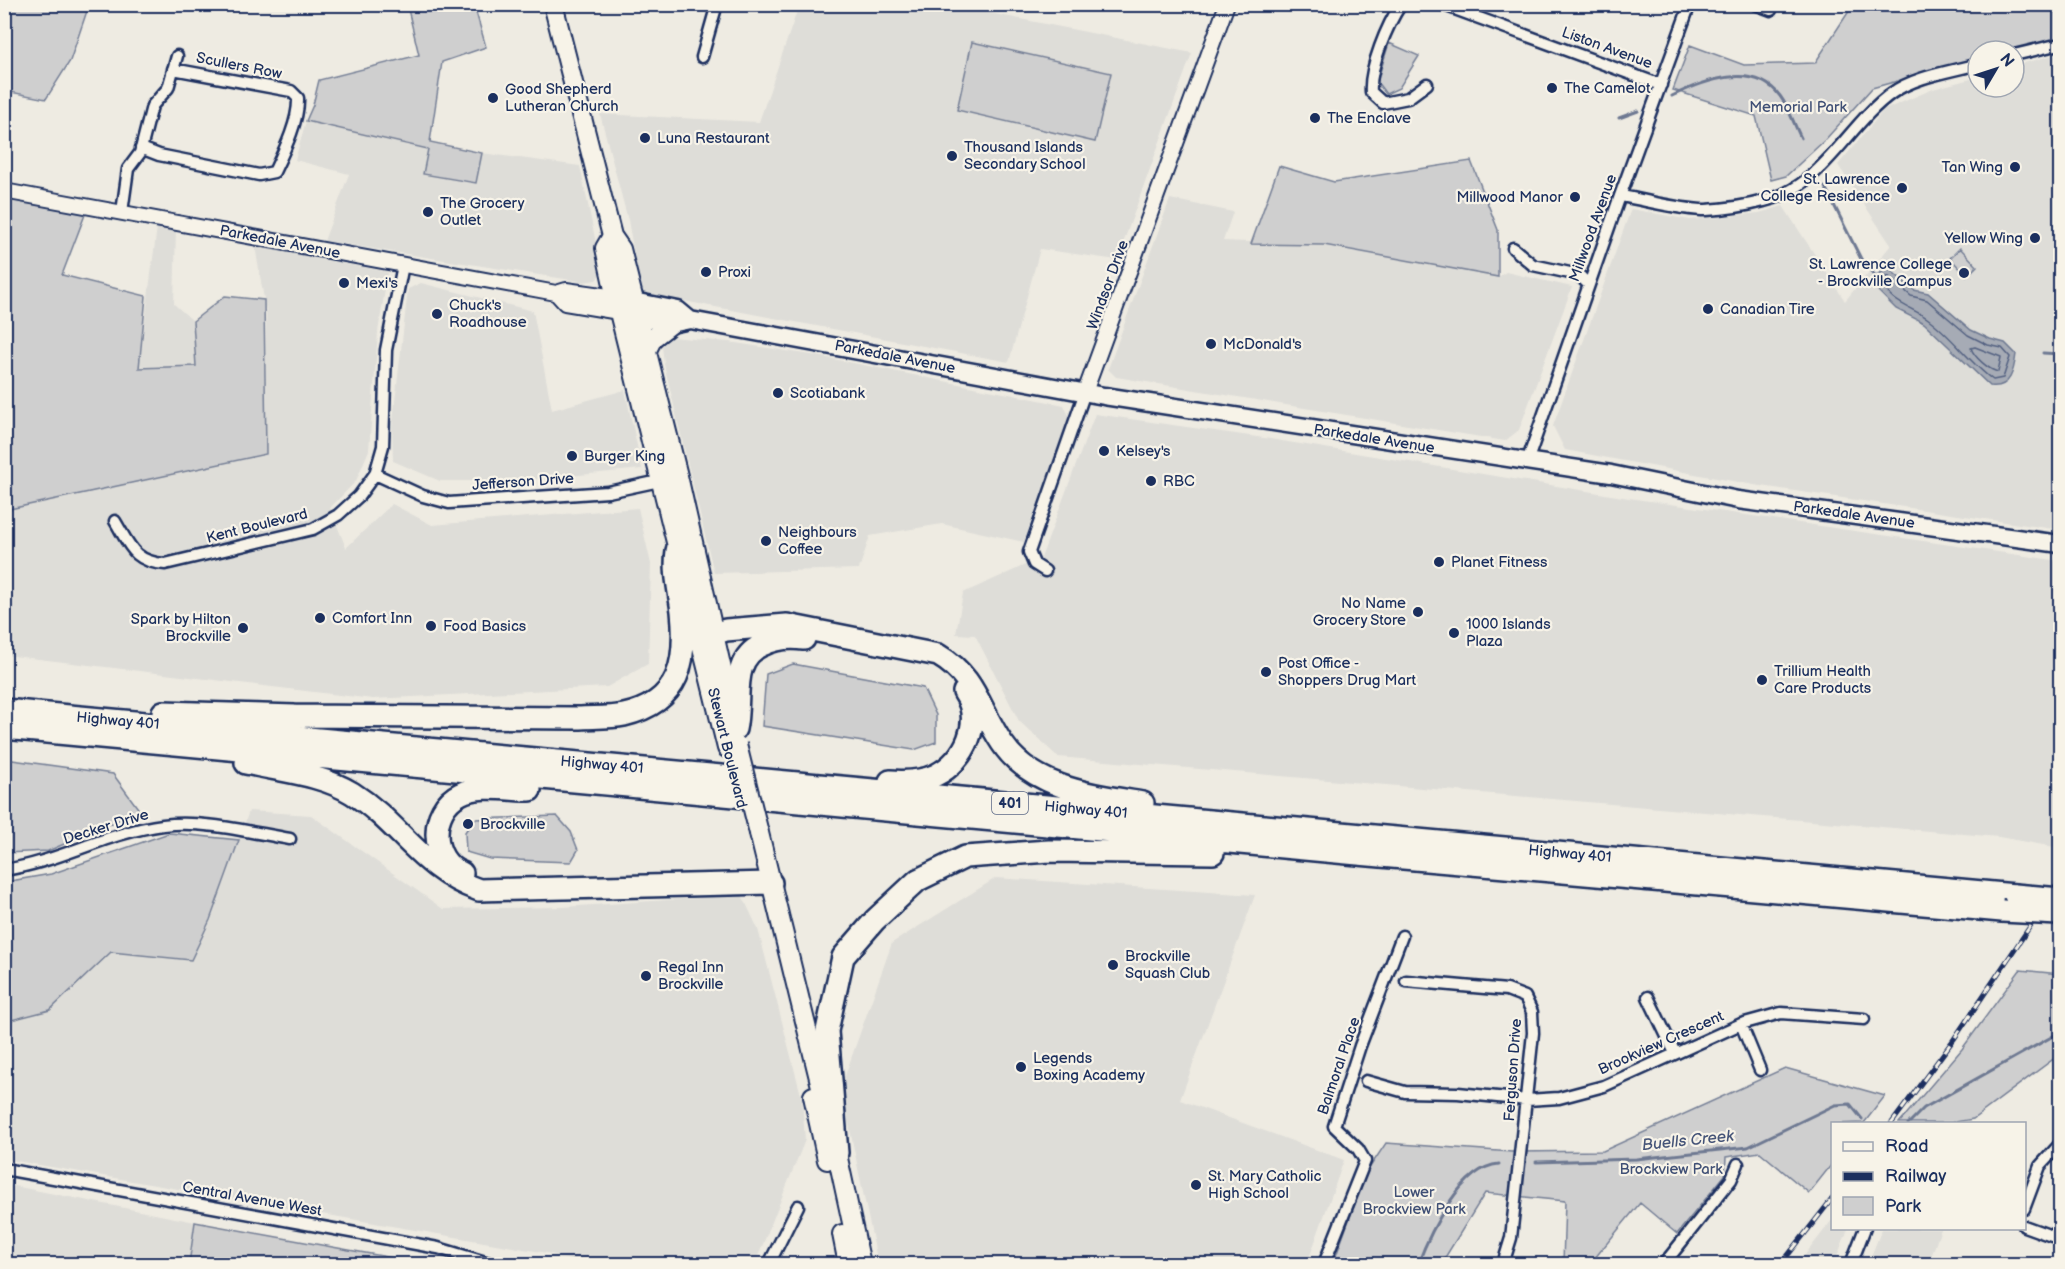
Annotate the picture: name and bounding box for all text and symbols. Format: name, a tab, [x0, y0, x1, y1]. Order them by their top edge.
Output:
street label: Liston Avenue	[1559, 23, 1655, 73]
north arrow	[1966, 39, 2026, 99]
street label: Scullers Row	[195, 48, 283, 84]
text: N	[1995, 50, 2018, 71]
place label: The Camelot	[1564, 79, 1651, 98]
place label: Good Shepherd Lutheran Church	[505, 80, 619, 116]
marker: The Camelot	[1545, 81, 1559, 95]
marker: Good Shepherd Lutheran Church	[486, 91, 500, 105]
park label: Memorial Park	[1749, 98, 1847, 117]
place label: The Enclave	[1327, 109, 1411, 128]
marker: The Enclave	[1308, 111, 1322, 125]
place label: Luna Restaurant	[657, 129, 770, 148]
marker: Luna Restaurant	[638, 131, 652, 145]
place label: Thousand Islands Secondary School	[964, 138, 1085, 174]
marker: Thousand Islands Secondary School	[945, 149, 959, 163]
place label: Tan Wing	[1942, 158, 2003, 177]
marker: Tan Wing	[2008, 160, 2022, 174]
place label: St. Lawrence College Residence	[1760, 170, 1890, 206]
street label: Millwood Avenue	[1565, 172, 1621, 284]
marker: St. Lawrence College Residence	[1895, 181, 1909, 195]
place label: Millwood Manor	[1456, 188, 1564, 207]
marker: Millwood Manor	[1568, 190, 1582, 204]
place label: The Grocery Outlet	[440, 194, 525, 230]
marker: The Grocery Outlet	[421, 205, 435, 219]
street label: Parkedale Avenue	[218, 221, 342, 263]
place label: Yellow Wing	[1944, 229, 2023, 248]
marker: Yellow Wing	[2028, 231, 2042, 245]
street label: Windsor Drive	[1083, 237, 1133, 333]
place label: St. Lawrence College - Brockville Campus	[1809, 255, 1953, 291]
place label: Proxi	[718, 263, 751, 282]
marker: Proxi	[699, 265, 713, 279]
marker: St. Lawrence College - Brockville Campus	[1957, 266, 1971, 280]
place label: Mexi's	[356, 274, 399, 293]
marker: Mexi's	[337, 276, 351, 290]
place label: Chuck's Roadhouse	[449, 296, 527, 332]
place label: Canadian Tire	[1720, 300, 1815, 319]
marker: Canadian Tire	[1701, 302, 1715, 316]
marker: Chuck's Roadhouse	[430, 307, 444, 321]
place label: McDonald's	[1223, 335, 1302, 354]
street label: Parkedale Avenue	[833, 336, 957, 378]
marker: McDonald's	[1204, 337, 1218, 351]
place label: Scotiabank	[790, 384, 865, 403]
marker: Scotiabank	[771, 386, 785, 400]
street label: Parkedale Avenue	[1312, 420, 1436, 458]
place label: Kelsey's	[1116, 442, 1171, 461]
marker: Kelsey's	[1097, 444, 1111, 458]
place label: Burger King	[584, 447, 665, 466]
marker: Burger King	[565, 449, 579, 463]
street label: Jefferson Drive	[471, 469, 575, 495]
place label: RBC	[1163, 472, 1195, 491]
marker: RBC	[1144, 474, 1158, 488]
street label: Parkedale Avenue	[1792, 497, 1916, 533]
street label: Kent Boulevard	[204, 504, 310, 548]
place label: Neighbours Coffee	[778, 523, 857, 559]
marker: Neighbours Coffee	[759, 534, 773, 548]
place label: Planet Fitness	[1451, 553, 1548, 572]
marker: Planet Fitness	[1432, 555, 1446, 569]
place label: No Name Grocery Store	[1313, 594, 1406, 630]
marker: No Name Grocery Store	[1411, 605, 1425, 619]
place label: Comfort Inn	[332, 609, 412, 628]
place label: Spark by Hilton Brockville	[131, 610, 231, 646]
marker: Comfort Inn	[313, 611, 327, 625]
place label: 1000 Islands Plaza	[1466, 615, 1551, 651]
place label: Food Basics	[443, 617, 527, 636]
marker: Food Basics	[424, 619, 438, 633]
marker: Spark by Hilton Brockville	[236, 621, 250, 635]
marker: 1000 Islands Plaza	[1447, 626, 1461, 640]
place label: Post Office - Shoppers Drug Mart	[1278, 654, 1417, 690]
place label: Trillium Health Care Products	[1774, 662, 1872, 698]
marker: Post Office - Shoppers Drug Mart	[1259, 665, 1273, 679]
marker: Trillium Health Care Products	[1755, 673, 1769, 687]
street label: Stewart Boulevard	[703, 686, 751, 810]
street label: Highway 401	[76, 708, 160, 734]
street label: Highway 401	[560, 752, 644, 778]
road number: 401	[992, 792, 1028, 814]
street label: Highway 401	[1044, 797, 1128, 823]
street label: Decker Drive	[61, 805, 151, 849]
place label: Brockville	[480, 815, 546, 834]
marker: Brockville	[461, 817, 475, 831]
street label: Highway 401	[1528, 841, 1612, 867]
place label: Brockville Squash Club	[1125, 947, 1211, 983]
place label: Regal Inn Brockville	[658, 958, 724, 994]
marker: Brockville Squash Club	[1106, 958, 1120, 972]
marker: Regal Inn Brockville	[639, 969, 653, 983]
street label: Brookview Crescent	[1595, 1007, 1727, 1079]
street label: Balmoral Place	[1313, 1015, 1365, 1117]
street label: Ferguson Drive	[1500, 1018, 1526, 1122]
place label: Legends Boxing Academy	[1033, 1049, 1145, 1085]
marker: Legends Boxing Academy	[1014, 1060, 1028, 1074]
legend	[1831, 1122, 2026, 1230]
water label: Buells Creek	[1641, 1127, 1736, 1155]
text: Road	[1885, 1136, 1929, 1157]
park label: Brockview Park	[1619, 1160, 1723, 1179]
text: Railway	[1885, 1166, 1947, 1187]
place label: St. Mary Catholic High School	[1208, 1167, 1322, 1203]
street label: Central Avenue West	[181, 1177, 324, 1221]
marker: St. Mary Catholic High School	[1189, 1178, 1203, 1192]
park label: Lower Brockview Park	[1362, 1183, 1466, 1219]
text: Park	[1885, 1196, 1921, 1217]

